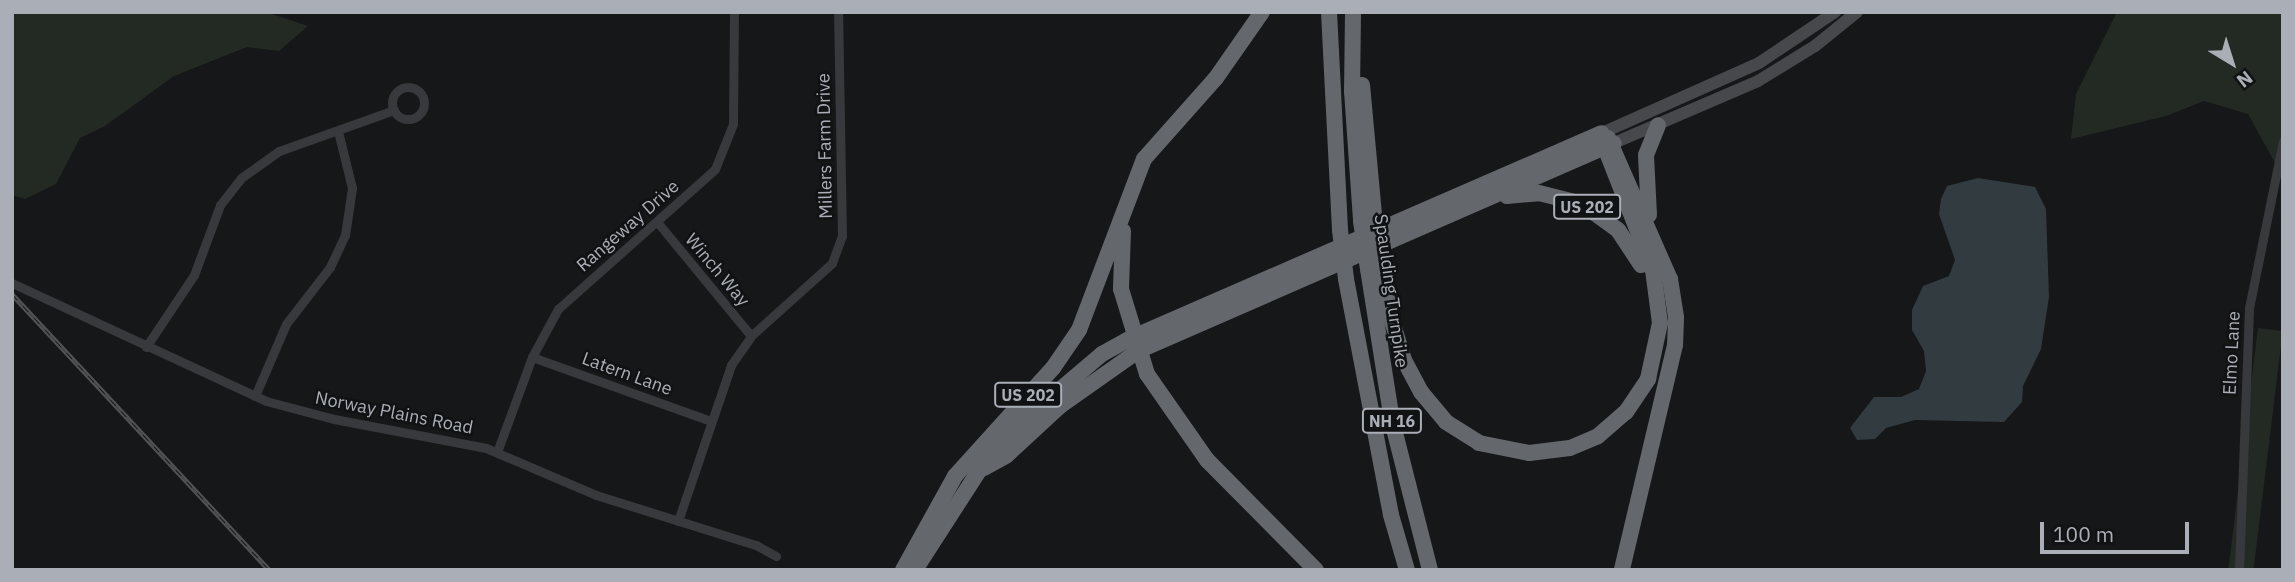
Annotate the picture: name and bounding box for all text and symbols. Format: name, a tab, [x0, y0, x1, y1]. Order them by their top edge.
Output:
north arrow	[2197, 28, 2267, 98]
text: N	[2232, 66, 2258, 93]
street label: Millers Farm Drive	[813, 73, 837, 219]
street label: Rangeway Drive	[572, 176, 684, 276]
road number: US 202	[1552, 195, 1622, 220]
street label: Spaulding Turnpike	[1370, 213, 1412, 369]
street label: Winch Way	[680, 229, 754, 311]
street label: Elmo Lane	[2219, 310, 2245, 396]
street label: Latern Lane	[579, 348, 675, 400]
road number: US 202	[993, 382, 1063, 408]
street label: Norway Plains Road	[313, 387, 475, 439]
road number: NH 16	[1360, 408, 1424, 434]
scale bar	[2043, 508, 2192, 552]
text: 100 m	[2053, 520, 2114, 548]

